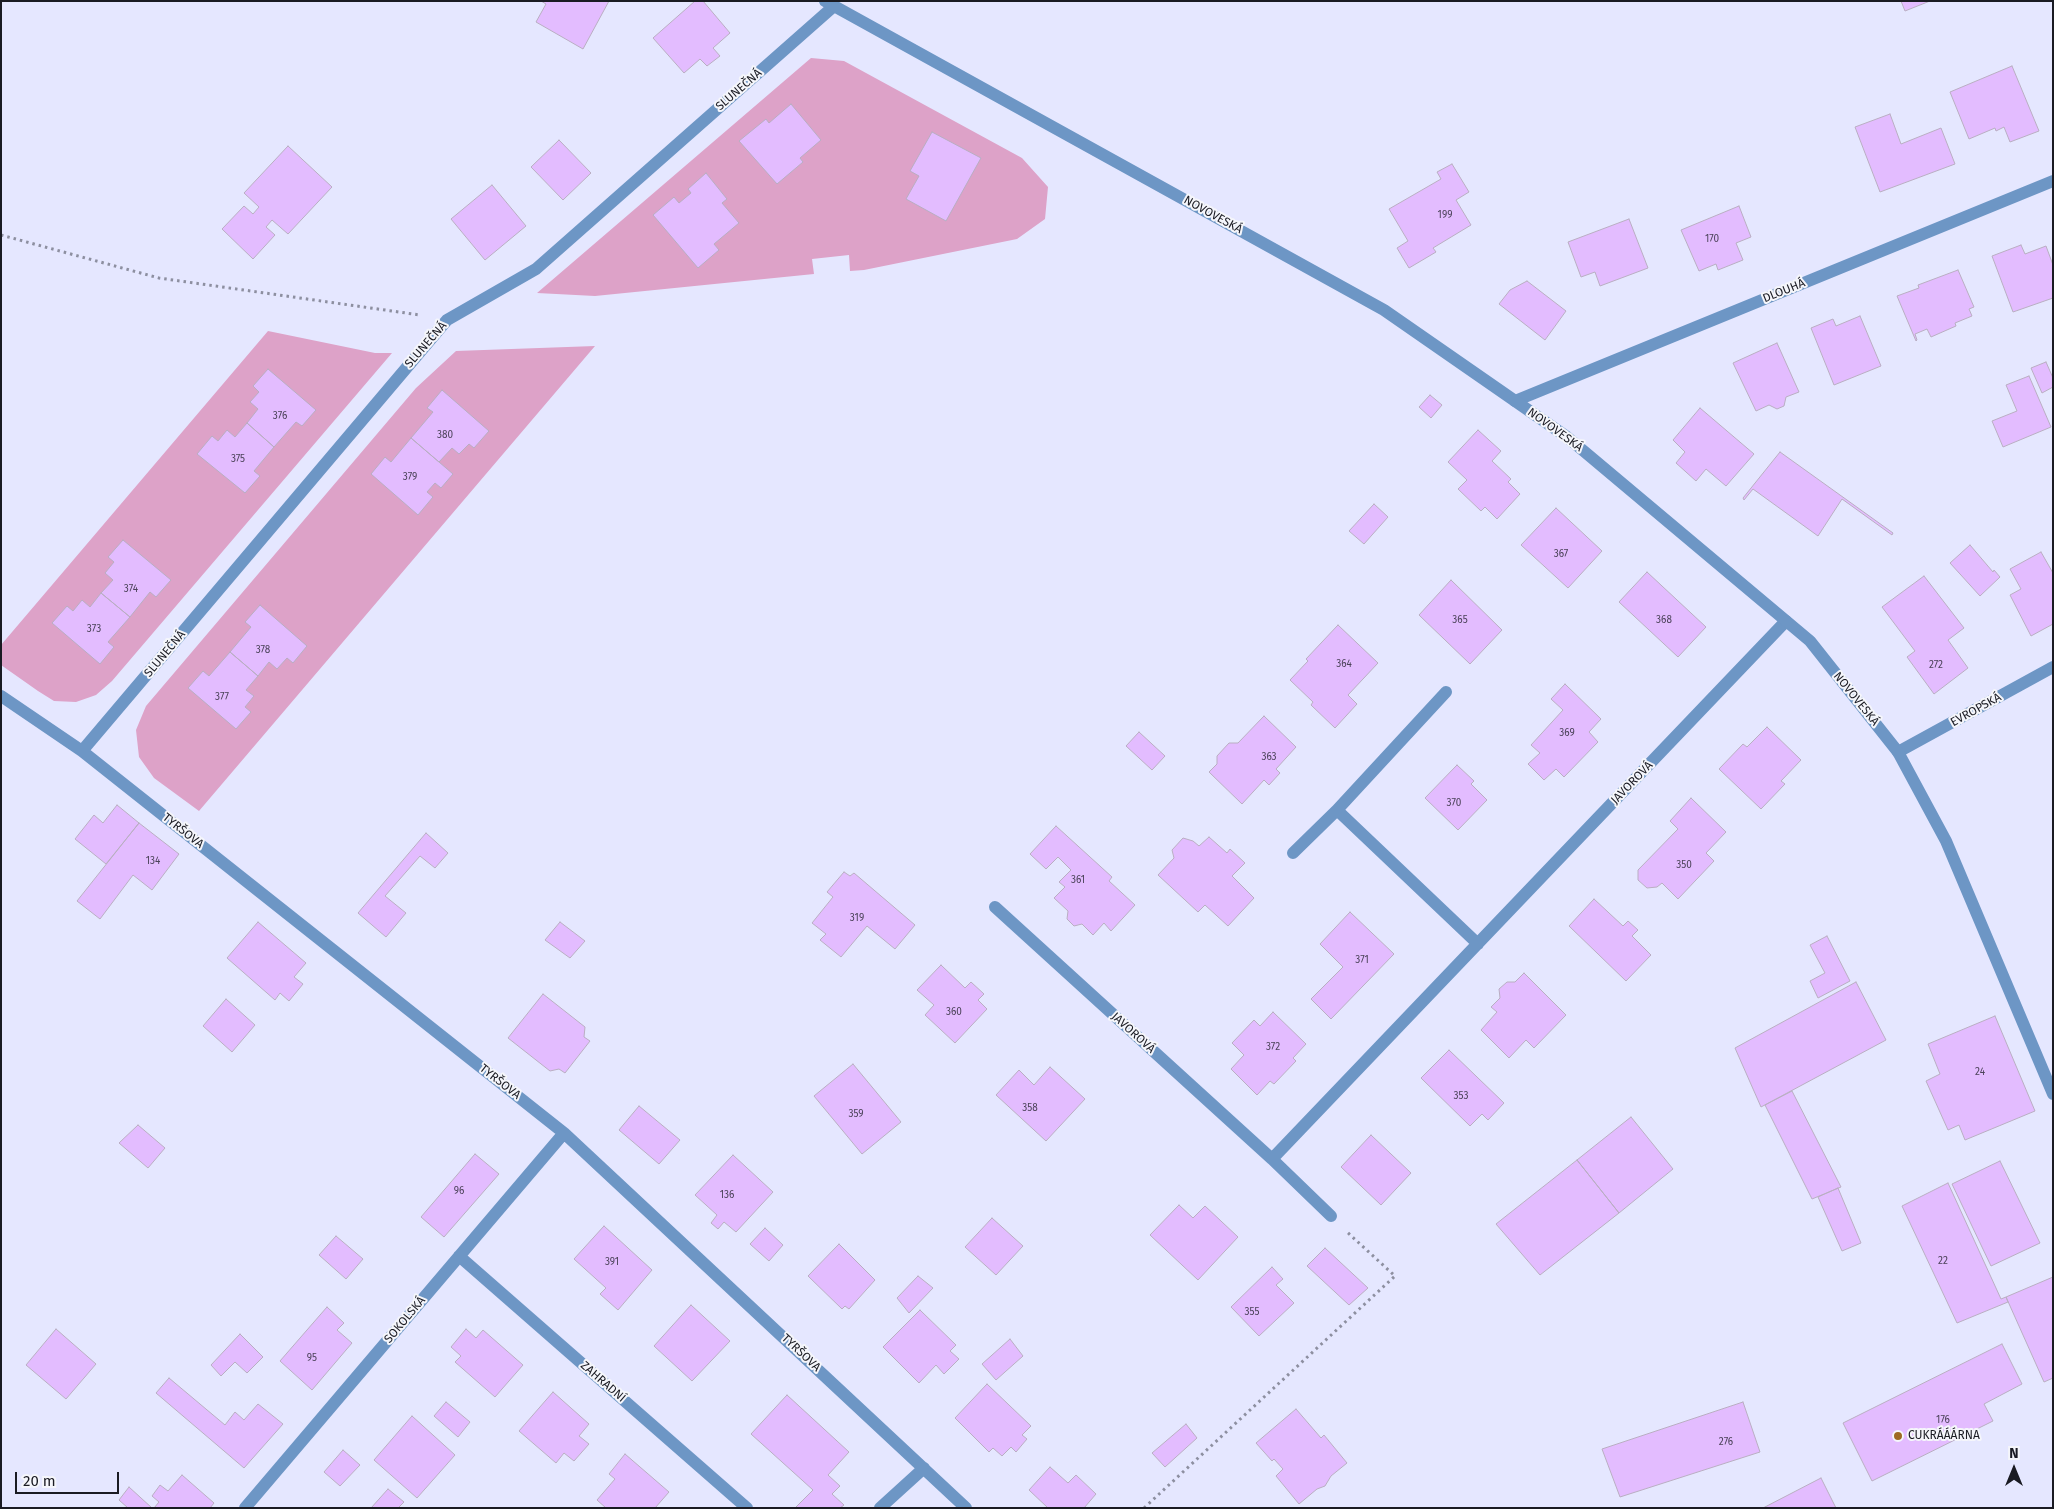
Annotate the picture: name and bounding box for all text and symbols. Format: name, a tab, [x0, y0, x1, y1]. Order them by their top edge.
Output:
street label: SLUNEČNÁ	[713, 66, 765, 114]
street label: NOVOVESKÁ	[1181, 193, 1245, 237]
house number: 199	[1438, 209, 1452, 221]
house number: 170	[1705, 233, 1719, 245]
street label: DLOUHÁ	[1761, 276, 1807, 306]
street label: SLUNEČNÁ	[402, 319, 450, 371]
street label: NOVOVESKÁ	[1525, 405, 1585, 455]
house number: 376	[273, 410, 287, 422]
house number: 380	[437, 429, 453, 441]
house number: 375	[231, 453, 245, 465]
house number: 379	[403, 471, 417, 483]
house number: 367	[1554, 548, 1568, 560]
house number: 374	[124, 583, 138, 595]
house number: 365	[1452, 614, 1468, 626]
house number: 368	[1656, 614, 1672, 626]
house number: 373	[87, 623, 101, 635]
street label: SLUNEČNÁ	[141, 628, 189, 680]
house number: 378	[256, 644, 270, 656]
house number: 364	[1336, 658, 1352, 670]
house number: 272	[1929, 659, 1943, 671]
street label: NOVOVESKÁ	[1830, 669, 1882, 729]
street label: EVROPSKÁ	[1948, 690, 2004, 730]
house number: 377	[215, 691, 229, 703]
house number: 369	[1559, 727, 1575, 739]
house number: 363	[1261, 751, 1277, 763]
street label: JAVOROVÁ	[1608, 759, 1656, 807]
house number: 370	[1447, 797, 1461, 809]
street label: TYRŠOVA	[160, 811, 206, 851]
house number: 134	[146, 855, 160, 867]
house number: 350	[1676, 859, 1692, 871]
house number: 361	[1071, 874, 1085, 886]
house number: 319	[850, 912, 864, 924]
house number: 371	[1355, 954, 1369, 966]
house number: 360	[946, 1006, 962, 1018]
street label: JAVOROVÁ	[1108, 1010, 1158, 1056]
house number: 372	[1266, 1041, 1280, 1053]
street label: TYRŠOVA	[477, 1062, 523, 1102]
house number: 24	[1975, 1066, 1985, 1078]
house number: 353	[1454, 1090, 1468, 1102]
house number: 358	[1022, 1102, 1038, 1114]
house number: 359	[848, 1108, 864, 1120]
house number: 96	[454, 1185, 464, 1197]
house number: 136	[720, 1189, 734, 1201]
house number: 22	[1938, 1255, 1948, 1267]
house number: 391	[605, 1256, 619, 1268]
street label: SOKOLSKÁ	[381, 1294, 429, 1346]
house number: 355	[1245, 1306, 1259, 1318]
street label: TYRŠOVA	[778, 1331, 824, 1375]
house number: 95	[307, 1352, 317, 1364]
street label: ZAHRADNÍ	[578, 1359, 628, 1405]
house number: 176	[1936, 1414, 1950, 1426]
place label: CUKRÁÁÁRNA	[1908, 1429, 1980, 1443]
marker: CUKRÁÁÁRNA	[1892, 1430, 1904, 1442]
house number: 276	[1719, 1436, 1733, 1448]
north arrow	[1989, 1444, 2039, 1494]
text: N	[2009, 1445, 2019, 1462]
scale bar	[18, 1462, 121, 1494]
text: 20 m	[23, 1472, 56, 1490]

